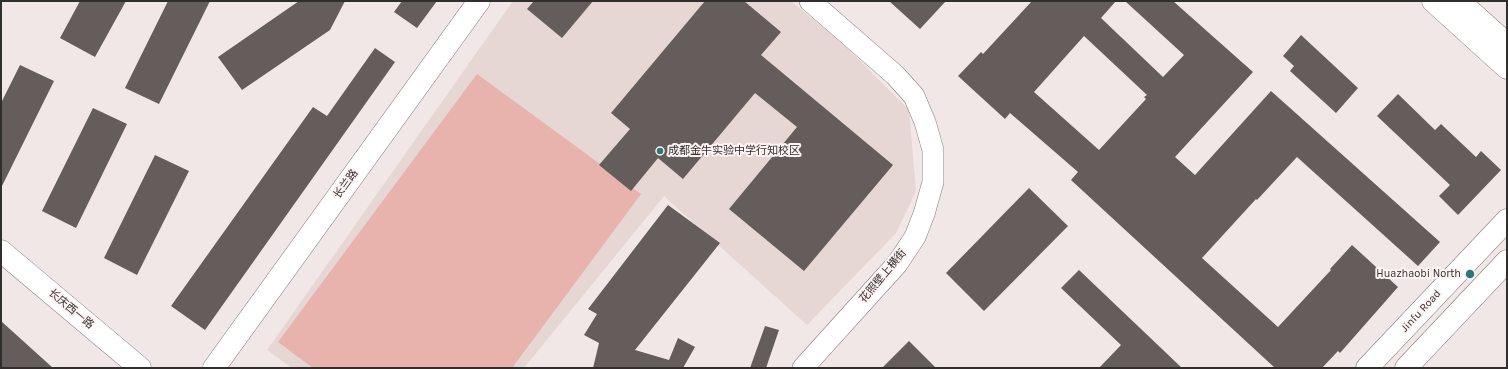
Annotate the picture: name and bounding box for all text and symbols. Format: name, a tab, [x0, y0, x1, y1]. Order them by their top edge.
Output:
place label: 成都金牛实验中学行知校区	[668, 144, 800, 158]
marker: 成都金牛实验中学行知校区	[655, 146, 665, 156]
street label: 长兰路	[331, 167, 361, 201]
street label: 花照壁上横街	[857, 246, 909, 306]
place label: Huazhaobi North	[1376, 267, 1461, 281]
marker: Huazhaobi North	[1464, 268, 1476, 280]
street label: 长庆西一路	[46, 286, 96, 332]
street label: Jinfu Road	[1398, 287, 1444, 335]

